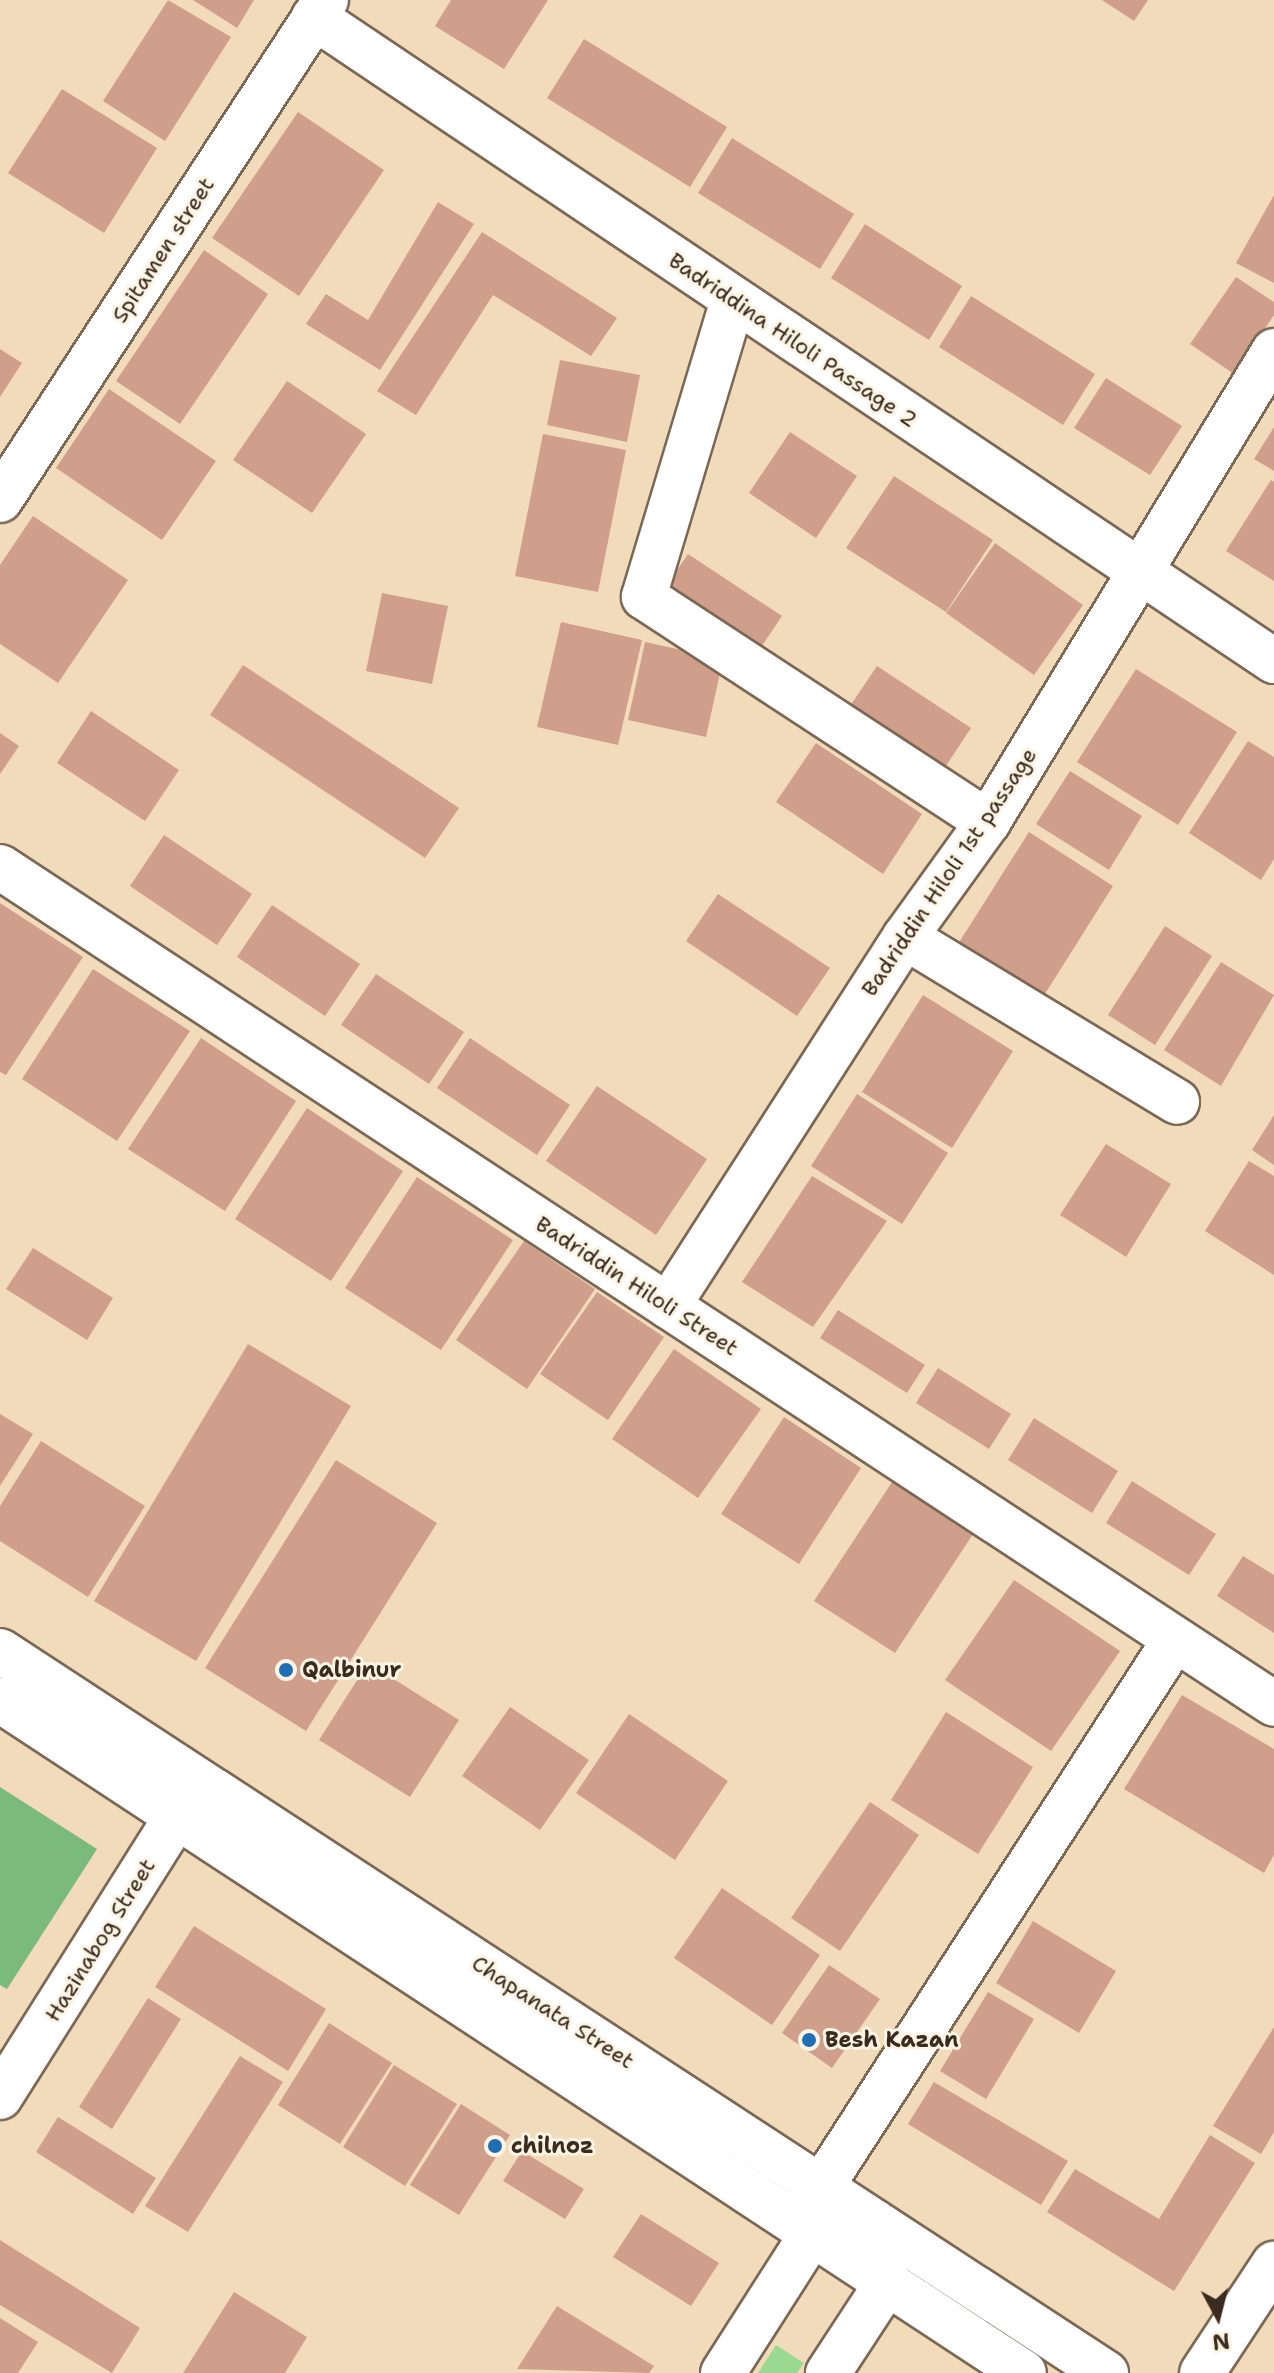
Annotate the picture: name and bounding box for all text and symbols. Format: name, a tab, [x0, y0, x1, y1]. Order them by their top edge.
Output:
street label: Spitamen street	[106, 172, 220, 328]
street label: Badriddina Hiloli Passage 2	[664, 247, 922, 433]
street label: Badriddin Hiloli 1st passage	[856, 743, 1042, 1001]
street label: Badriddin Hiloli Street	[531, 1211, 743, 1361]
place label: Qalbinur	[302, 1657, 401, 1683]
marker: Qalbinur	[277, 1661, 295, 1679]
street label: Hazinabog Street	[39, 1854, 161, 2026]
street label: Chapanata Street	[467, 1950, 639, 2074]
place label: Besh Kazan	[825, 2027, 959, 2053]
marker: Besh Kazan	[800, 2031, 818, 2049]
place label: chilnoz	[511, 2133, 594, 2159]
marker: chilnoz	[486, 2137, 504, 2155]
north arrow	[1178, 2277, 1258, 2357]
text: N	[1211, 2326, 1231, 2357]

